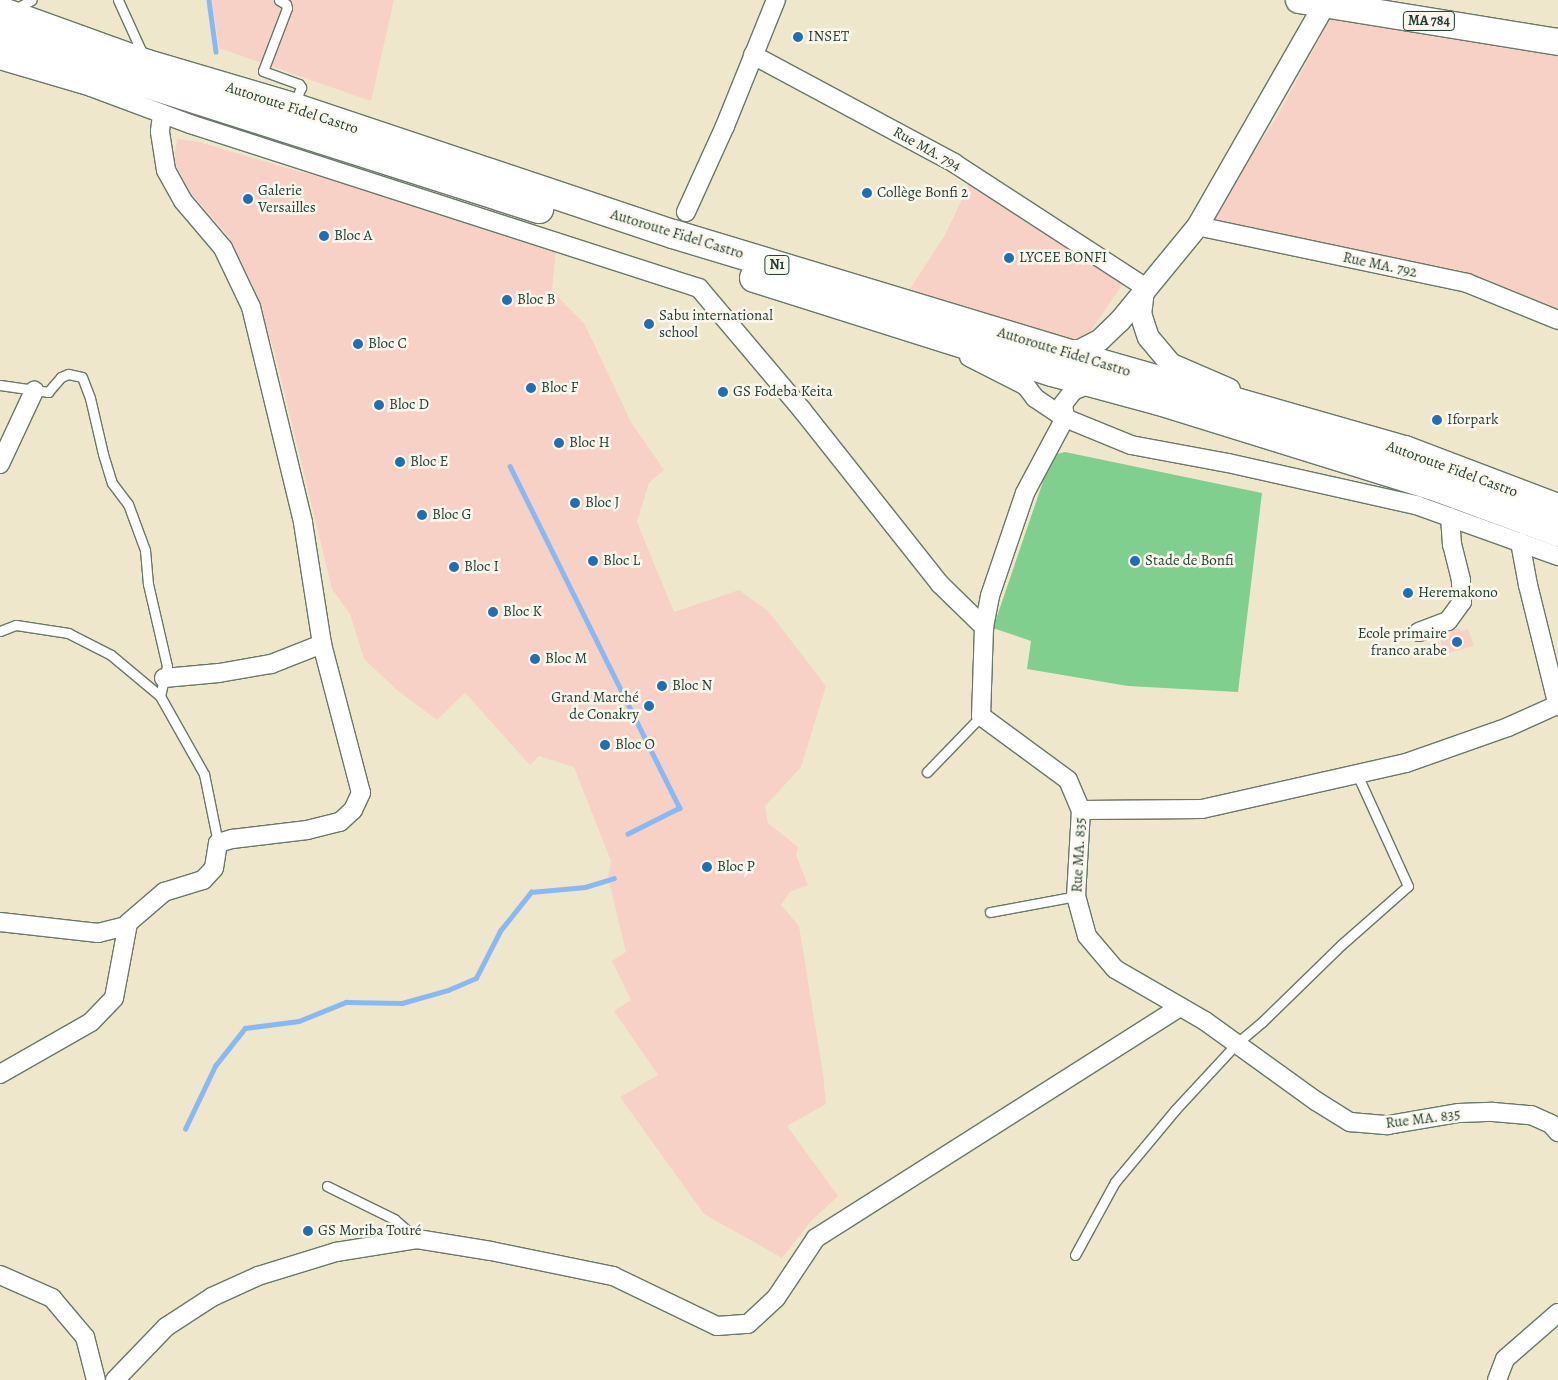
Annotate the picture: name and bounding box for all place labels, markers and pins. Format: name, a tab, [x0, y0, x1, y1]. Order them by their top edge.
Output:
place label: INSET	[808, 28, 849, 46]
marker: INSET	[792, 31, 804, 43]
place label: Galerie Versailles	[258, 181, 316, 216]
place label: Collège Bonfi 2	[877, 184, 968, 202]
marker: Collège Bonfi 2	[861, 187, 873, 199]
marker: Galerie Versailles	[242, 193, 254, 205]
place label: Bloc A	[334, 227, 372, 245]
marker: Bloc A	[318, 230, 330, 242]
place label: LYCEE BONFI	[1019, 249, 1107, 267]
marker: LYCEE BONFI	[1003, 252, 1015, 264]
place label: Bloc B	[517, 291, 555, 309]
marker: Bloc B	[501, 294, 513, 306]
place label: Sabu international school	[659, 306, 773, 341]
marker: Sabu international school	[643, 318, 655, 330]
place label: Bloc C	[368, 335, 407, 353]
marker: Bloc C	[352, 338, 364, 350]
place label: Bloc F	[541, 379, 578, 397]
marker: Bloc F	[525, 382, 537, 394]
place label: GS Fodeba Keita	[733, 383, 833, 401]
marker: GS Fodeba Keita	[717, 386, 729, 398]
place label: Bloc D	[389, 396, 429, 414]
marker: Bloc D	[373, 399, 385, 411]
place label: Iforpark	[1447, 411, 1498, 429]
marker: Iforpark	[1431, 414, 1443, 426]
place label: Bloc H	[569, 434, 610, 452]
marker: Bloc H	[553, 437, 565, 449]
place label: Bloc E	[410, 453, 448, 471]
marker: Bloc E	[394, 456, 406, 468]
place label: Bloc J	[585, 494, 619, 512]
marker: Bloc J	[569, 497, 581, 509]
place label: Bloc G	[432, 506, 471, 524]
marker: Bloc G	[416, 509, 428, 521]
place label: Bloc L	[603, 552, 640, 570]
place label: Stade de Bonfi	[1145, 552, 1234, 570]
marker: Bloc L	[587, 555, 599, 567]
marker: Stade de Bonfi	[1129, 555, 1141, 567]
place label: Bloc I	[464, 558, 499, 576]
marker: Bloc I	[448, 561, 460, 573]
place label: Heremakono	[1418, 584, 1498, 602]
marker: Heremakono	[1402, 587, 1414, 599]
place label: Bloc K	[503, 603, 542, 621]
marker: Bloc K	[487, 606, 499, 618]
place label: Ecole primaire franco arabe	[1358, 624, 1447, 659]
marker: Ecole primaire franco arabe	[1451, 636, 1463, 648]
place label: Bloc M	[545, 650, 587, 668]
marker: Bloc M	[529, 653, 541, 665]
place label: Bloc N	[672, 677, 712, 695]
marker: Bloc N	[656, 680, 668, 692]
place label: Grand Marché de Conakry	[551, 688, 639, 723]
marker: Grand Marché de Conakry	[643, 700, 655, 712]
place label: Bloc O	[615, 736, 655, 754]
marker: Bloc O	[599, 739, 611, 751]
place label: Bloc P	[717, 858, 755, 876]
marker: Bloc P	[701, 861, 713, 873]
place label: GS Moriba Touré	[318, 1222, 422, 1240]
marker: GS Moriba Touré	[302, 1225, 314, 1237]

